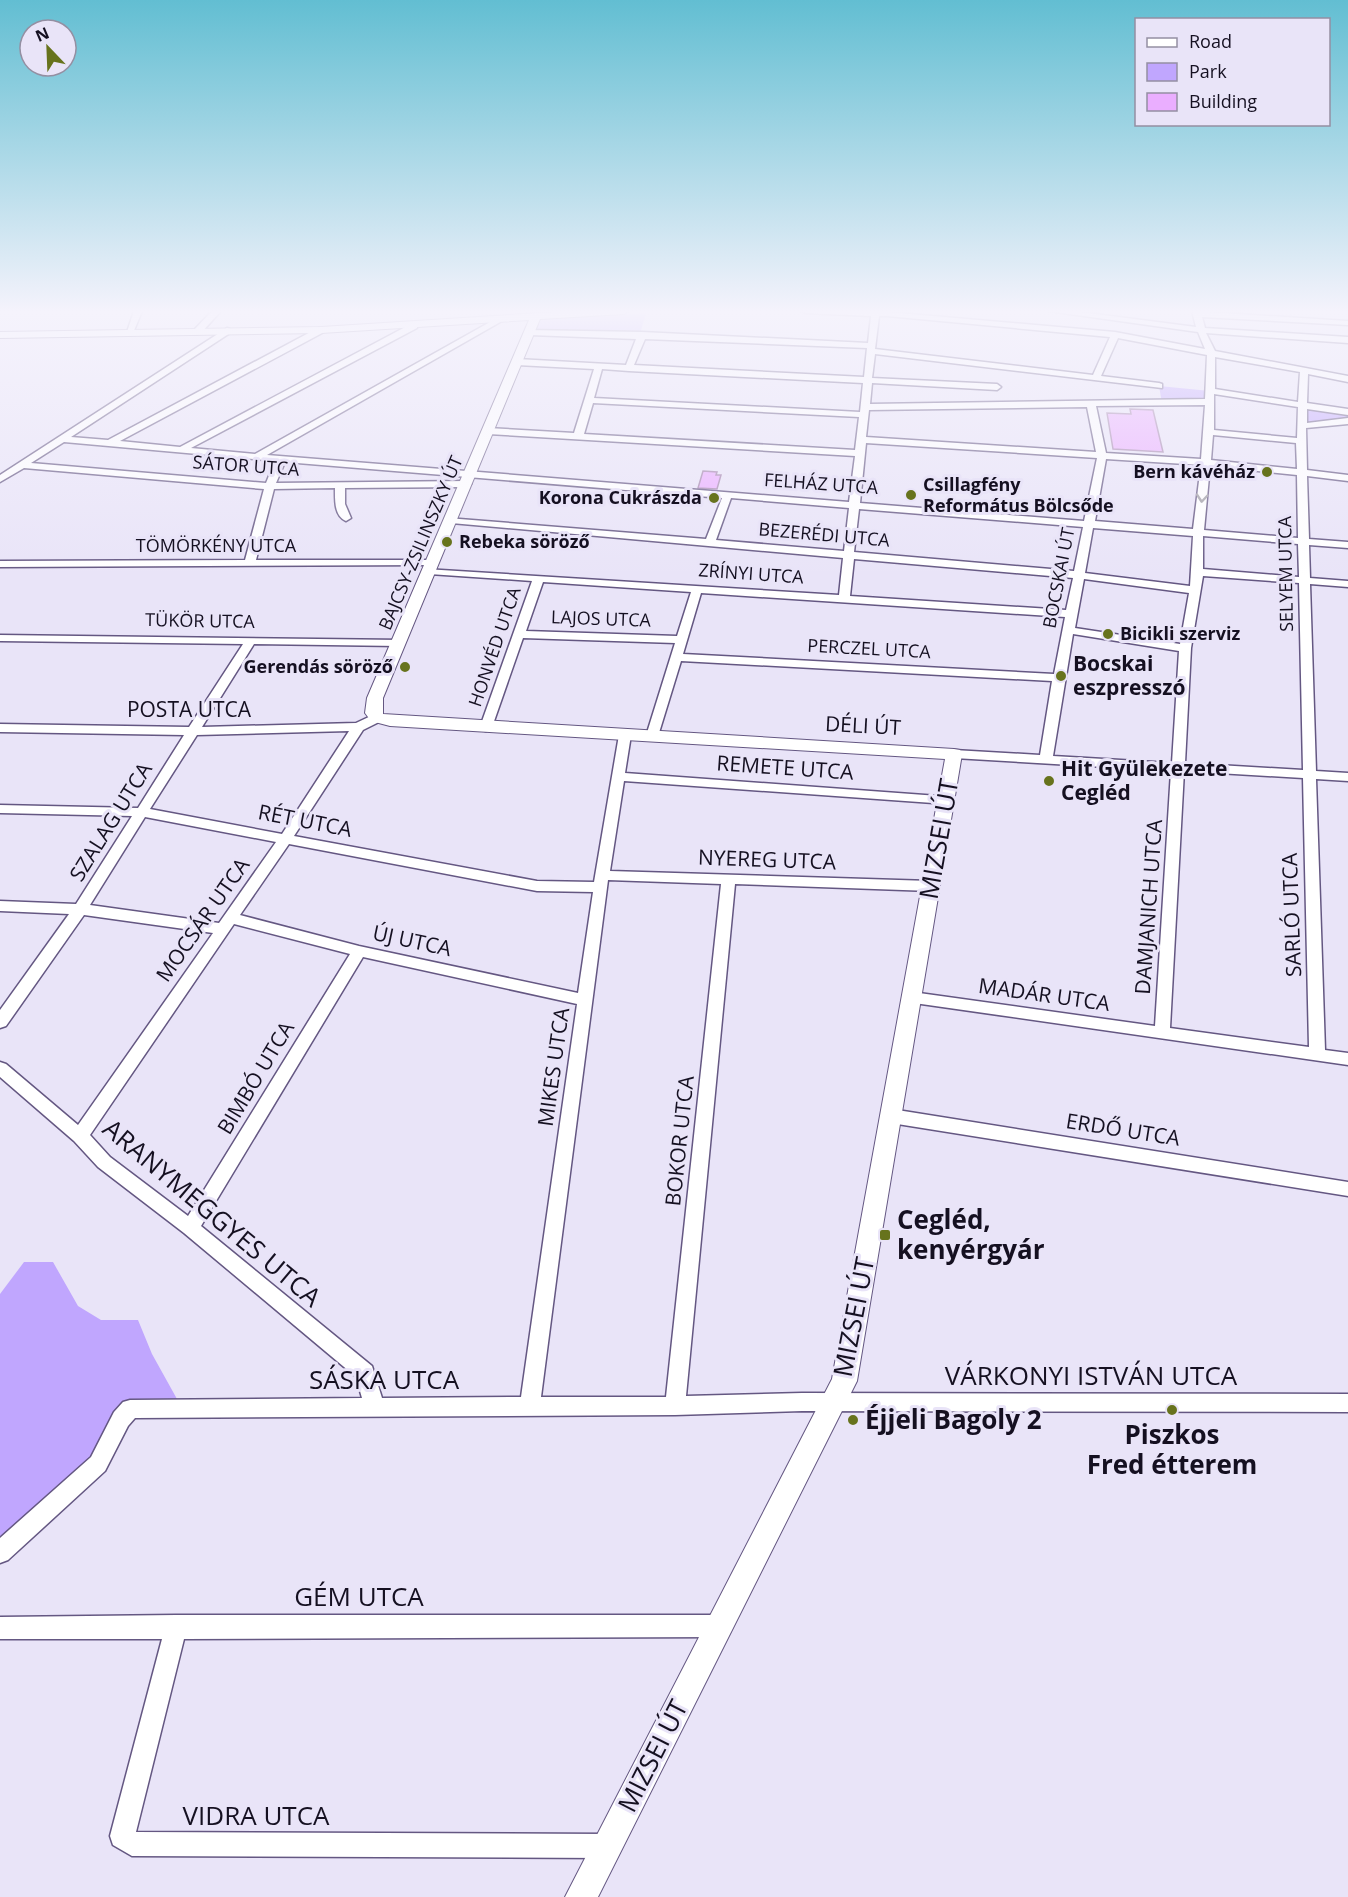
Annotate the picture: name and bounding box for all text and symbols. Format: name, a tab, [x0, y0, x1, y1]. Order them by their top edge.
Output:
north arrow	[18, 18, 78, 78]
legend	[1135, 18, 1330, 126]
text: N	[32, 22, 52, 47]
text: Road	[1189, 29, 1232, 53]
text: Park	[1189, 59, 1227, 83]
text: Building	[1189, 89, 1257, 113]
street label: SÁTOR UTCA	[192, 449, 301, 481]
street label: BAJCSY-ZSILINSZKY ÚT	[372, 452, 468, 633]
place label: Bern kávéház	[1133, 459, 1255, 483]
marker: Bern kávéház	[1260, 465, 1274, 479]
street label: FELHÁZ UTCA	[763, 467, 879, 499]
place label: Csillagfény Református Bölcsőde	[923, 472, 1114, 517]
place label: Korona Cukrászda	[539, 485, 702, 509]
marker: Csillagfény Református Bölcsőde	[904, 488, 918, 502]
marker: Korona Cukrászda	[707, 491, 721, 505]
one-way arrow	[1196, 493, 1209, 502]
street label: SELYEM UTCA	[1272, 515, 1298, 632]
street label: BEZERÉDI UTCA	[758, 516, 891, 552]
street label: BOCSKAI ÚT	[1037, 525, 1080, 630]
place label: Rebeka söröző	[459, 529, 590, 553]
street label: TÖMÖRKÉNY UTCA	[136, 533, 297, 557]
marker: Rebeka söröző	[440, 535, 454, 549]
street label: ZRÍNYI UTCA	[698, 557, 805, 589]
street label: HONVÉD UTCA	[462, 583, 526, 710]
street label: LAJOS UTCA	[551, 604, 652, 632]
street label: TÜKÖR UTCA	[145, 607, 256, 633]
place label: Bicikli szerviz	[1120, 621, 1240, 645]
marker: Bicikli szerviz	[1101, 627, 1115, 641]
street label: PERCZEL UTCA	[807, 633, 932, 663]
place label: Bocskai eszpresszó	[1073, 649, 1185, 701]
place label: Gerendás söröző	[243, 654, 393, 678]
marker: Gerendás söröző	[398, 660, 412, 674]
marker: Bocskai eszpresszó	[1054, 669, 1068, 683]
street label: POSTA UTCA	[127, 695, 252, 723]
street label: DÉLI ÚT	[824, 709, 902, 741]
street label: REMETE UTCA	[716, 748, 855, 786]
place label: Hit Gyülekezete Cegléd	[1061, 754, 1227, 806]
street label: SZALAG UTCA	[62, 756, 158, 886]
marker: Hit Gyülekezete Cegléd	[1042, 774, 1056, 788]
street label: MIZSEI ÚT	[910, 775, 966, 902]
street label: RÉT UTCA	[256, 797, 355, 843]
street label: DAMJANICH UTCA	[1128, 818, 1168, 995]
street label: NYEREG UTCA	[698, 843, 837, 875]
street label: MOCSÁR UTCA	[149, 851, 256, 987]
street label: SARLÓ UTCA	[1275, 852, 1307, 977]
street label: ÚJ UTCA	[370, 918, 455, 962]
street label: MADÁR UTCA	[977, 971, 1112, 1017]
street label: MIKES UTCA	[531, 1005, 575, 1128]
street label: BIMBÓ UTCA	[210, 1015, 300, 1139]
street label: BOKOR UTCA	[658, 1074, 700, 1207]
street label: ERDŐ UTCA	[1064, 1106, 1183, 1152]
street label: ARANYMEGGYES UTCA	[96, 1110, 330, 1315]
place label: Cegléd, kenyérgyár	[897, 1201, 1045, 1267]
marker: Cegléd, kenyérgyár	[878, 1228, 892, 1242]
street label: MIZSEI ÚT	[824, 1253, 882, 1380]
street label: VÁRKONYI ISTVÁN UTCA	[945, 1357, 1238, 1393]
street label: SÁSKA UTCA	[309, 1361, 460, 1397]
place label: Éjjeli Bagoly 2	[865, 1401, 1042, 1437]
marker: Piszkos Fred étterem	[1165, 1403, 1179, 1417]
marker: Éjjeli Bagoly 2	[846, 1413, 860, 1427]
place label: Piszkos Fred étterem	[1087, 1416, 1257, 1482]
street label: GÉM UTCA	[294, 1578, 424, 1614]
street label: MIZSEI ÚT	[608, 1693, 696, 1818]
street label: VIDRA UTCA	[183, 1797, 330, 1833]

